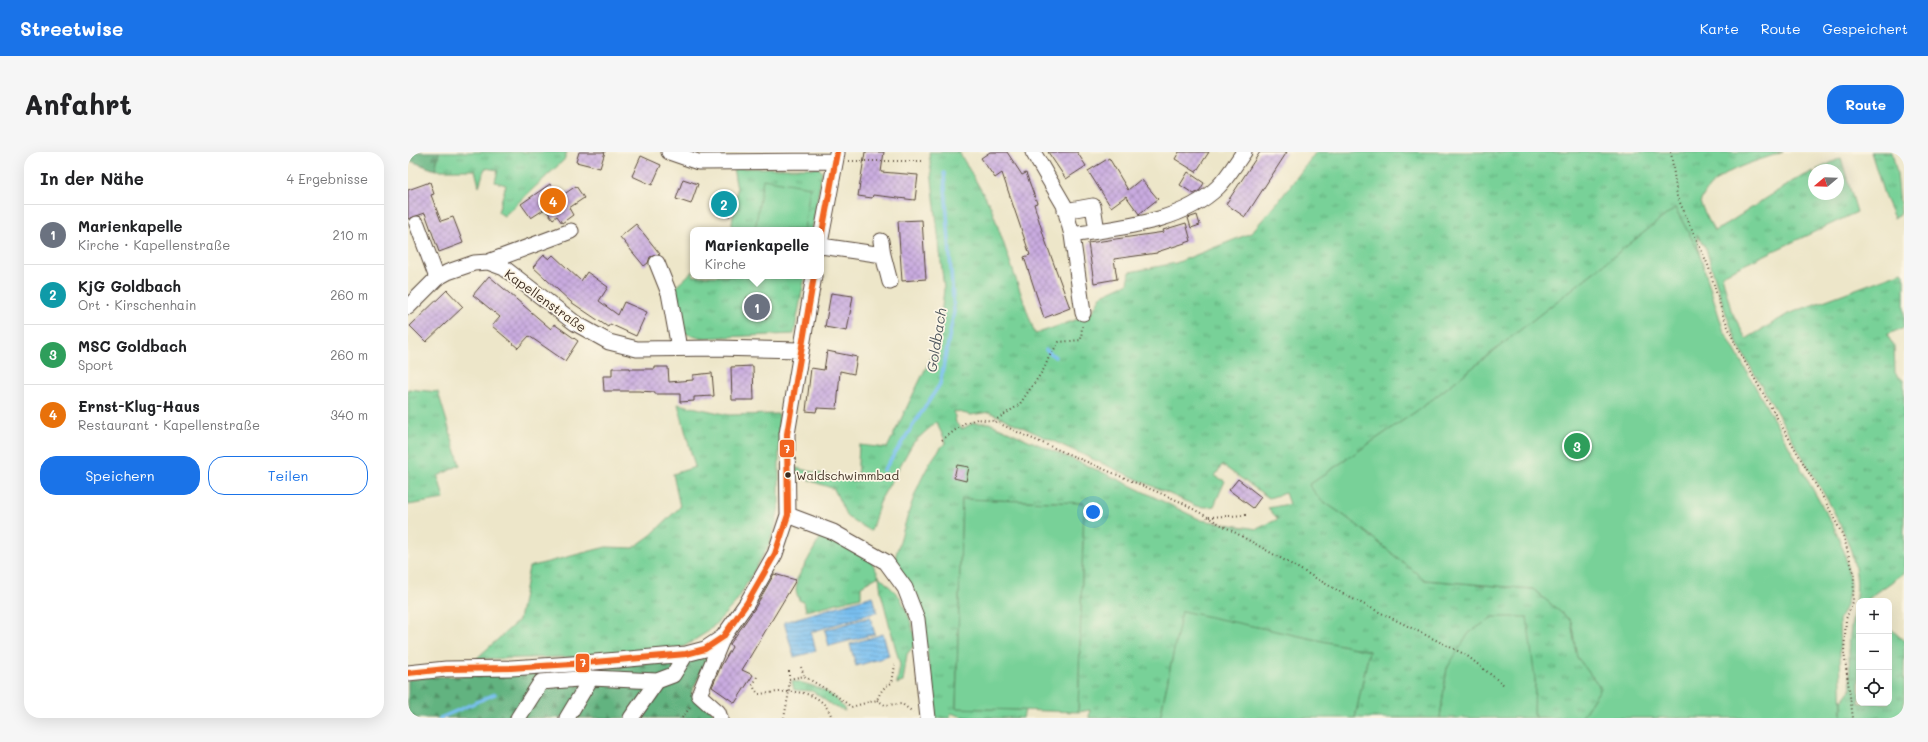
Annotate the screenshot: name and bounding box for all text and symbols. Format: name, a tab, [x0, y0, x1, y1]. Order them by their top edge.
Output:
text: Streetwise	[20, 16, 123, 41]
text: Karte	[1700, 19, 1739, 38]
text: Route	[1761, 19, 1801, 38]
text: Gespeichert	[1823, 19, 1908, 38]
button: Route	[1827, 85, 1904, 124]
text: Anfahrt	[24, 86, 132, 122]
north arrow	[1808, 164, 1844, 200]
text: In der Nähe	[40, 167, 144, 189]
text: 4 Ergebnisse	[287, 170, 368, 187]
pin: 4	[540, 186, 566, 216]
pin: 2	[711, 189, 737, 219]
text: Marienkapelle	[78, 216, 183, 236]
text: 1	[50, 226, 56, 243]
text: 210 m	[332, 226, 368, 243]
popup	[690, 227, 824, 279]
text: Marienkapelle	[705, 235, 809, 255]
text: Kirche · Kapellenstraße	[78, 236, 230, 253]
text: Kirche	[705, 255, 746, 272]
street label: Kapellenstraße	[502, 265, 590, 335]
text: KjG Goldbach	[78, 276, 181, 296]
text: 2	[49, 286, 57, 303]
text: 260 m	[330, 286, 368, 303]
pin: 1	[744, 292, 770, 322]
text: Ort · Kirschenhain	[78, 296, 196, 313]
water label: Goldbach	[922, 306, 950, 374]
text: MSC Goldbach	[78, 336, 187, 356]
text: 3	[49, 346, 57, 363]
text: 260 m	[330, 346, 368, 363]
text: Sport	[78, 356, 113, 373]
text: Ernst-Klug-Haus	[78, 396, 200, 416]
text: 4	[49, 406, 57, 423]
text: 340 m	[330, 406, 368, 423]
text: Restaurant · Kapellenstraße	[78, 416, 260, 433]
pin: 3	[1564, 431, 1590, 461]
line badge: 7	[779, 439, 795, 458]
text: 7	[784, 441, 790, 456]
button: Speichern	[40, 456, 200, 495]
button: Teilen	[208, 456, 368, 495]
place label: Waldschwimmbad	[796, 467, 900, 483]
marker: Waldschwimmbad	[783, 470, 793, 480]
your location	[1083, 502, 1103, 522]
map controls	[1856, 598, 1892, 706]
button: +	[1856, 598, 1892, 634]
button: −	[1856, 634, 1892, 670]
line badge: 7	[575, 653, 590, 673]
text: 7	[580, 655, 586, 670]
button: locate	[1856, 670, 1892, 706]

